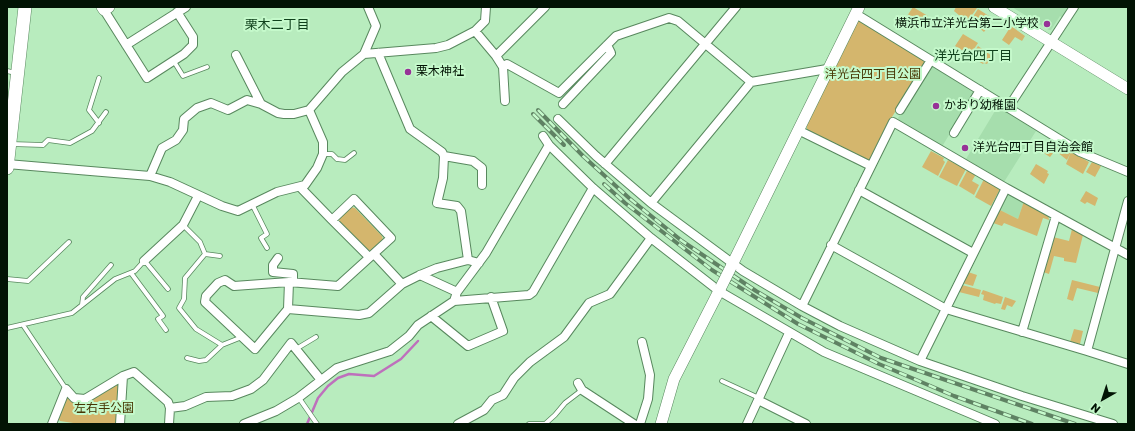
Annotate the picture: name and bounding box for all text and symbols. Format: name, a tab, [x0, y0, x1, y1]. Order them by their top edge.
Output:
place label: 横浜市立洋光台第二小学校	[895, 17, 1039, 31]
district label: 栗木二丁目	[245, 18, 309, 34]
marker: 横浜市立洋光台第二小学校	[1042, 19, 1052, 29]
district label: 洋光台四丁目	[934, 49, 1012, 65]
place label: 栗木神社	[416, 65, 464, 79]
marker: 栗木神社	[403, 67, 413, 77]
park label: 洋光台四丁目公園	[825, 68, 921, 82]
place label: かおり幼稚園	[944, 99, 1016, 113]
marker: かおり幼稚園	[931, 101, 941, 111]
place label: 洋光台四丁目自治会館	[973, 141, 1093, 155]
marker: 洋光台四丁目自治会館	[960, 143, 970, 153]
north arrow	[1083, 379, 1123, 419]
text: N	[1087, 400, 1104, 417]
park label: 左右手公園	[74, 402, 134, 416]

